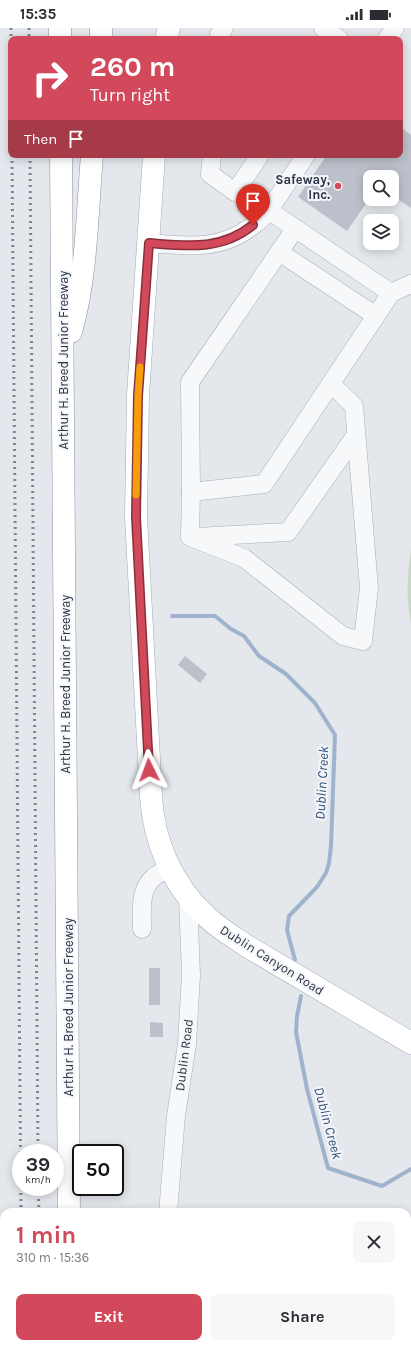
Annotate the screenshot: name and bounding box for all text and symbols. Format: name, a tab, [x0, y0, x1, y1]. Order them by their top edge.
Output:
text: 15:35	[20, 5, 56, 23]
text: 260 m	[90, 50, 175, 83]
icon: right	[24, 52, 76, 104]
text: Turn right	[90, 84, 170, 106]
icon: arrive	[65, 128, 87, 150]
text: Then	[24, 130, 57, 148]
map controls	[363, 170, 399, 250]
button: search	[363, 170, 399, 206]
place label: Safeway, Inc.	[275, 172, 330, 202]
marker: Safeway, Inc.	[333, 181, 343, 191]
pin	[236, 184, 270, 225]
icon: arrive	[242, 190, 264, 212]
button: layers	[363, 214, 399, 250]
street label: Arthur H. Breed Junior Freeway	[56, 271, 71, 449]
street label: Arthur H. Breed Junior Freeway	[58, 595, 73, 773]
water label: Dublin Creek	[312, 745, 332, 820]
position arrow	[128, 749, 170, 791]
street label: Arthur H. Breed Junior Freeway	[61, 918, 76, 1096]
street label: Dublin Canyon Road	[217, 922, 327, 998]
street label: Dublin Road	[172, 1018, 196, 1092]
water label: Dublin Creek	[310, 1085, 346, 1162]
speed limit sign: 50	[72, 1144, 124, 1196]
text: 39	[26, 1153, 50, 1176]
text: km/h	[25, 1174, 51, 1186]
text: 1 min	[16, 1221, 76, 1249]
button: close	[353, 1221, 395, 1263]
text: 310 m · 15:36	[16, 1250, 89, 1265]
button: Exit	[16, 1294, 202, 1340]
button: Share	[210, 1294, 395, 1340]

